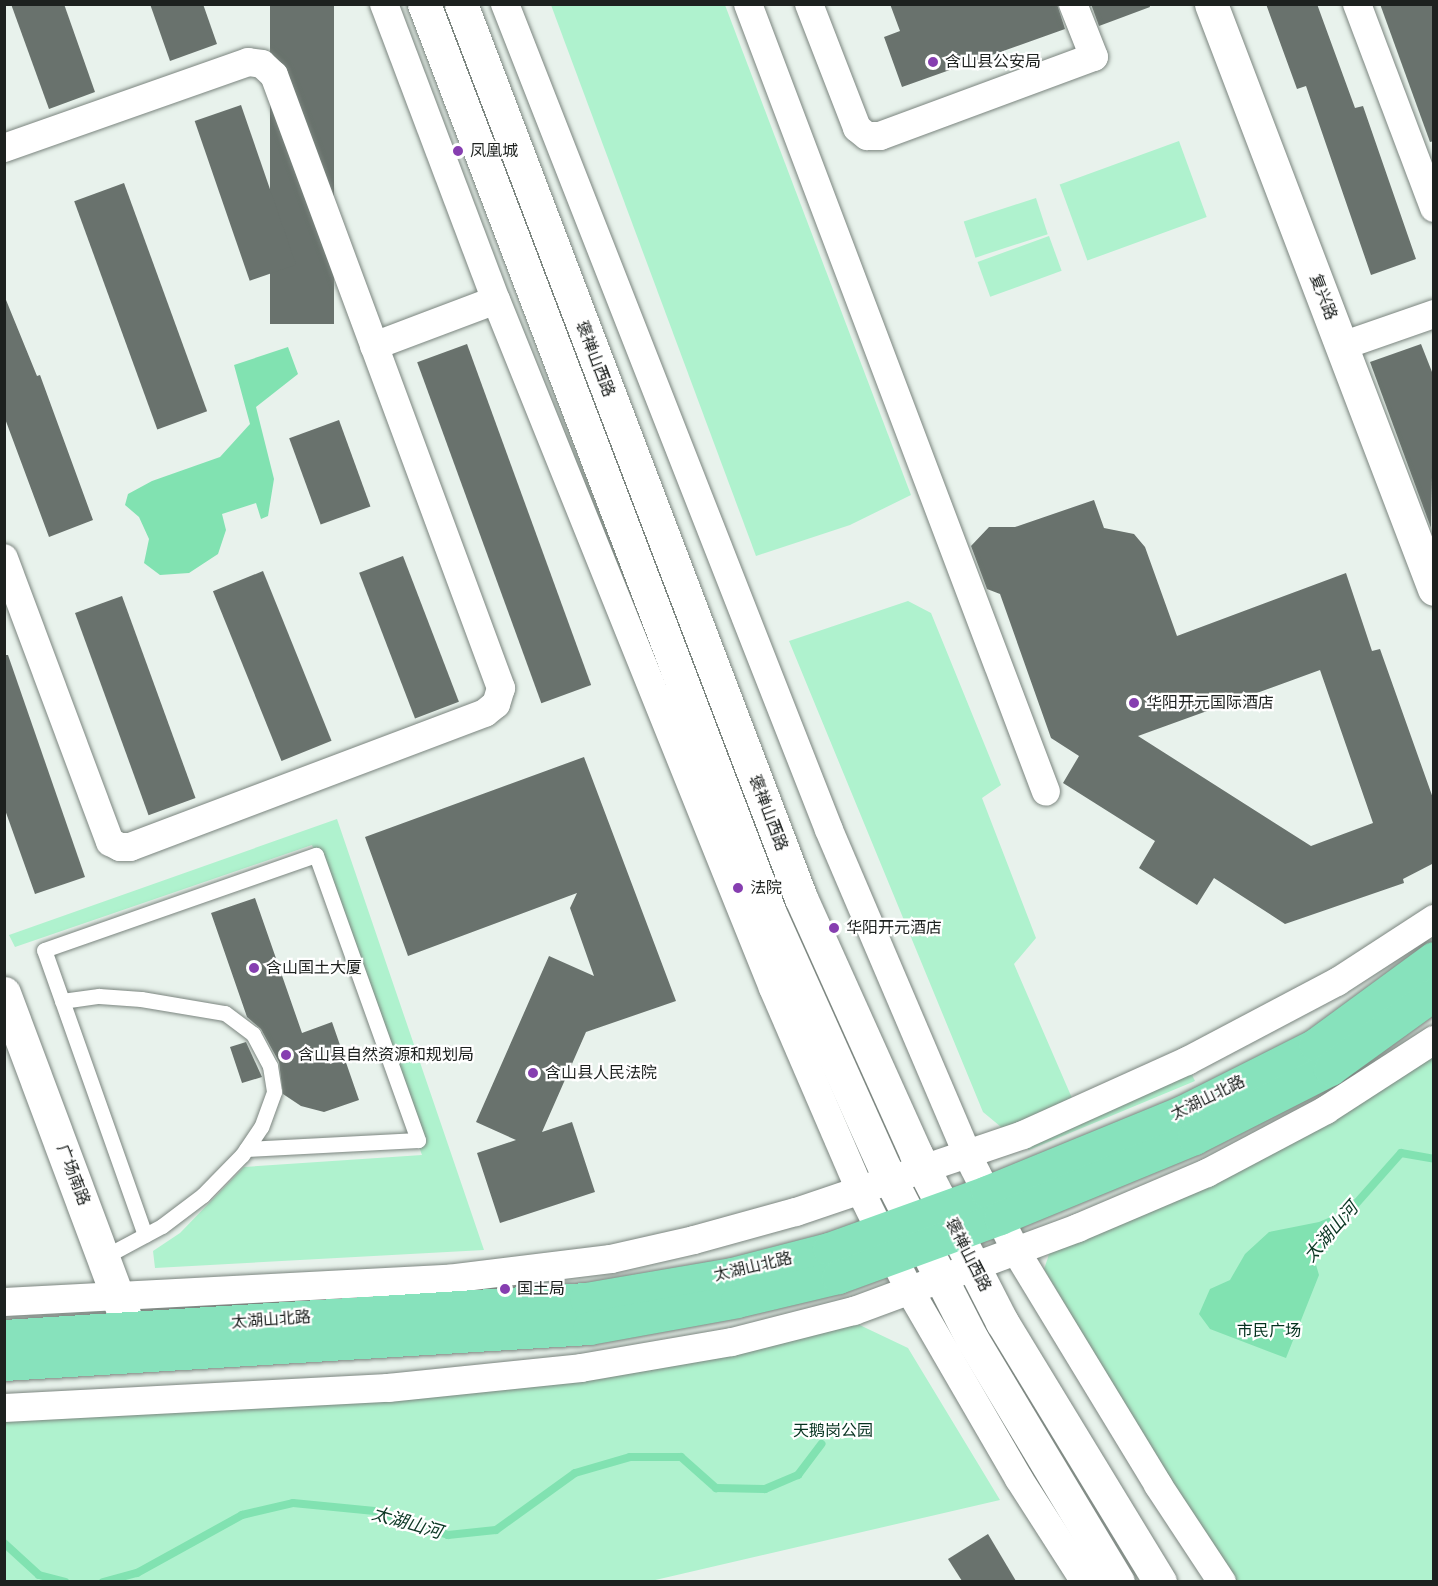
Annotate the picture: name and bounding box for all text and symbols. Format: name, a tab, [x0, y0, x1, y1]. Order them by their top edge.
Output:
place label: 含山县公安局	[945, 52, 1041, 72]
marker: 含山县公安局	[926, 55, 940, 69]
place label: 凤凰城	[470, 141, 518, 161]
marker: 凤凰城	[451, 144, 465, 158]
street label: 复兴路	[1305, 271, 1341, 323]
street label: 褒禅山西路	[572, 318, 618, 400]
place label: 华阳开元国际酒店	[1146, 693, 1274, 713]
marker: 华阳开元国际酒店	[1127, 696, 1141, 710]
street label: 褒禅山西路	[745, 772, 791, 854]
place label: 法院	[750, 878, 782, 898]
marker: 法院	[731, 881, 745, 895]
place label: 华阳开元酒店	[846, 918, 942, 938]
marker: 华阳开元酒店	[827, 921, 841, 935]
place label: 含山国土大厦	[266, 958, 362, 978]
marker: 含山国土大厦	[247, 961, 261, 975]
place label: 含山县自然资源和规划局	[298, 1045, 474, 1065]
marker: 含山县自然资源和规划局	[279, 1048, 293, 1062]
place label: 含山县人民法院	[545, 1063, 657, 1083]
marker: 含山县人民法院	[526, 1066, 540, 1080]
street label: 太湖山北路	[1168, 1072, 1248, 1124]
street label: 广场南路	[53, 1142, 93, 1208]
water label: 太湖山河	[1299, 1198, 1363, 1266]
street label: 褒禅山西路	[941, 1215, 995, 1295]
street label: 太湖山北路	[712, 1249, 794, 1285]
place label: 国土局	[517, 1279, 565, 1299]
marker: 国土局	[498, 1282, 512, 1296]
street label: 太湖山北路	[230, 1308, 312, 1332]
park label: 市民广场	[1237, 1321, 1301, 1341]
park label: 天鹅岗公园	[793, 1421, 873, 1441]
water label: 太湖山河	[369, 1503, 445, 1543]

